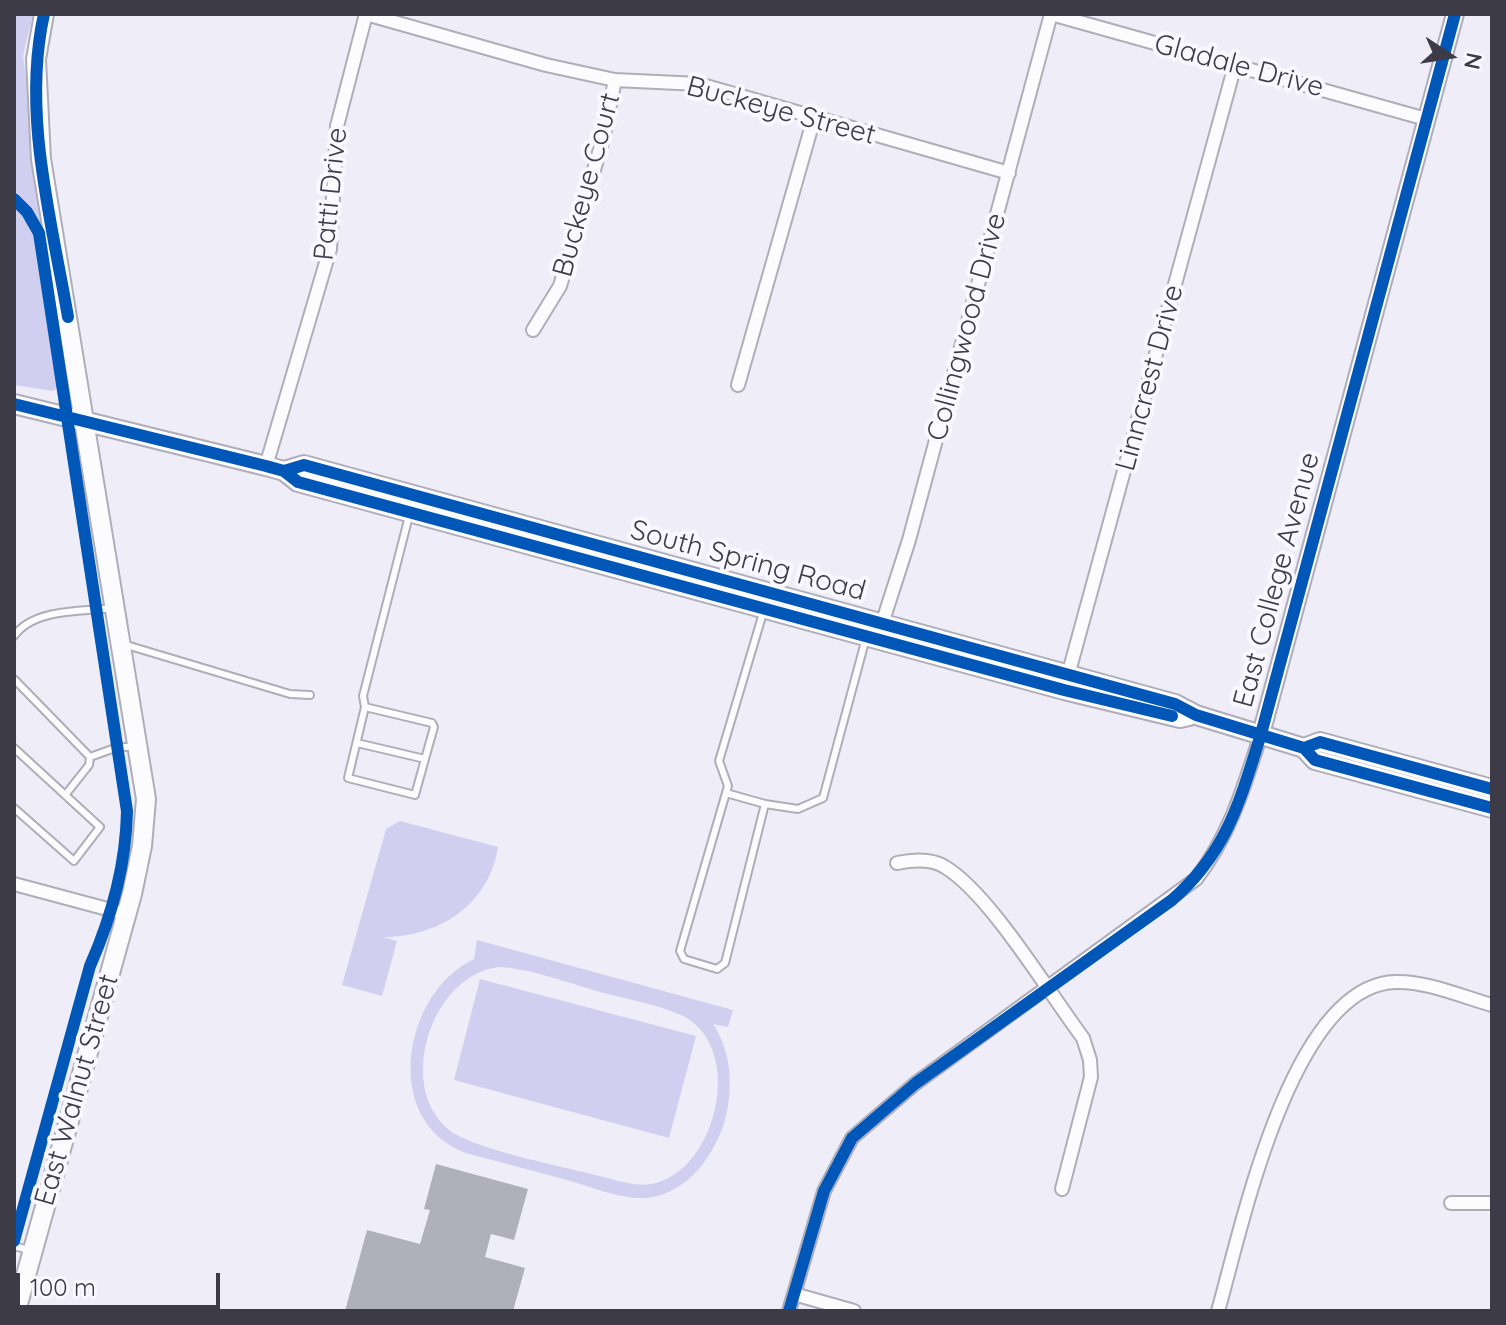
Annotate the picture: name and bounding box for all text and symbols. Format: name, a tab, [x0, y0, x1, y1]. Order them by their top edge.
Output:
north arrow	[1410, 16, 1490, 96]
street label: Gladale Drive	[1151, 27, 1327, 105]
text: N	[1458, 50, 1489, 72]
street label: Buckeye Street	[683, 70, 879, 152]
street label: Buckeye Court	[546, 89, 628, 281]
street label: Patti Drive	[307, 126, 355, 262]
street label: Collingwood Drive	[920, 209, 1014, 445]
street label: Linncrest Drive	[1109, 281, 1191, 475]
street label: East College Avenue	[1227, 449, 1327, 711]
street label: South Spring Road	[627, 513, 869, 609]
street label: East Walnut Street	[28, 970, 126, 1210]
scale bar	[20, 1257, 224, 1307]
text: 100 m	[30, 1272, 96, 1302]

